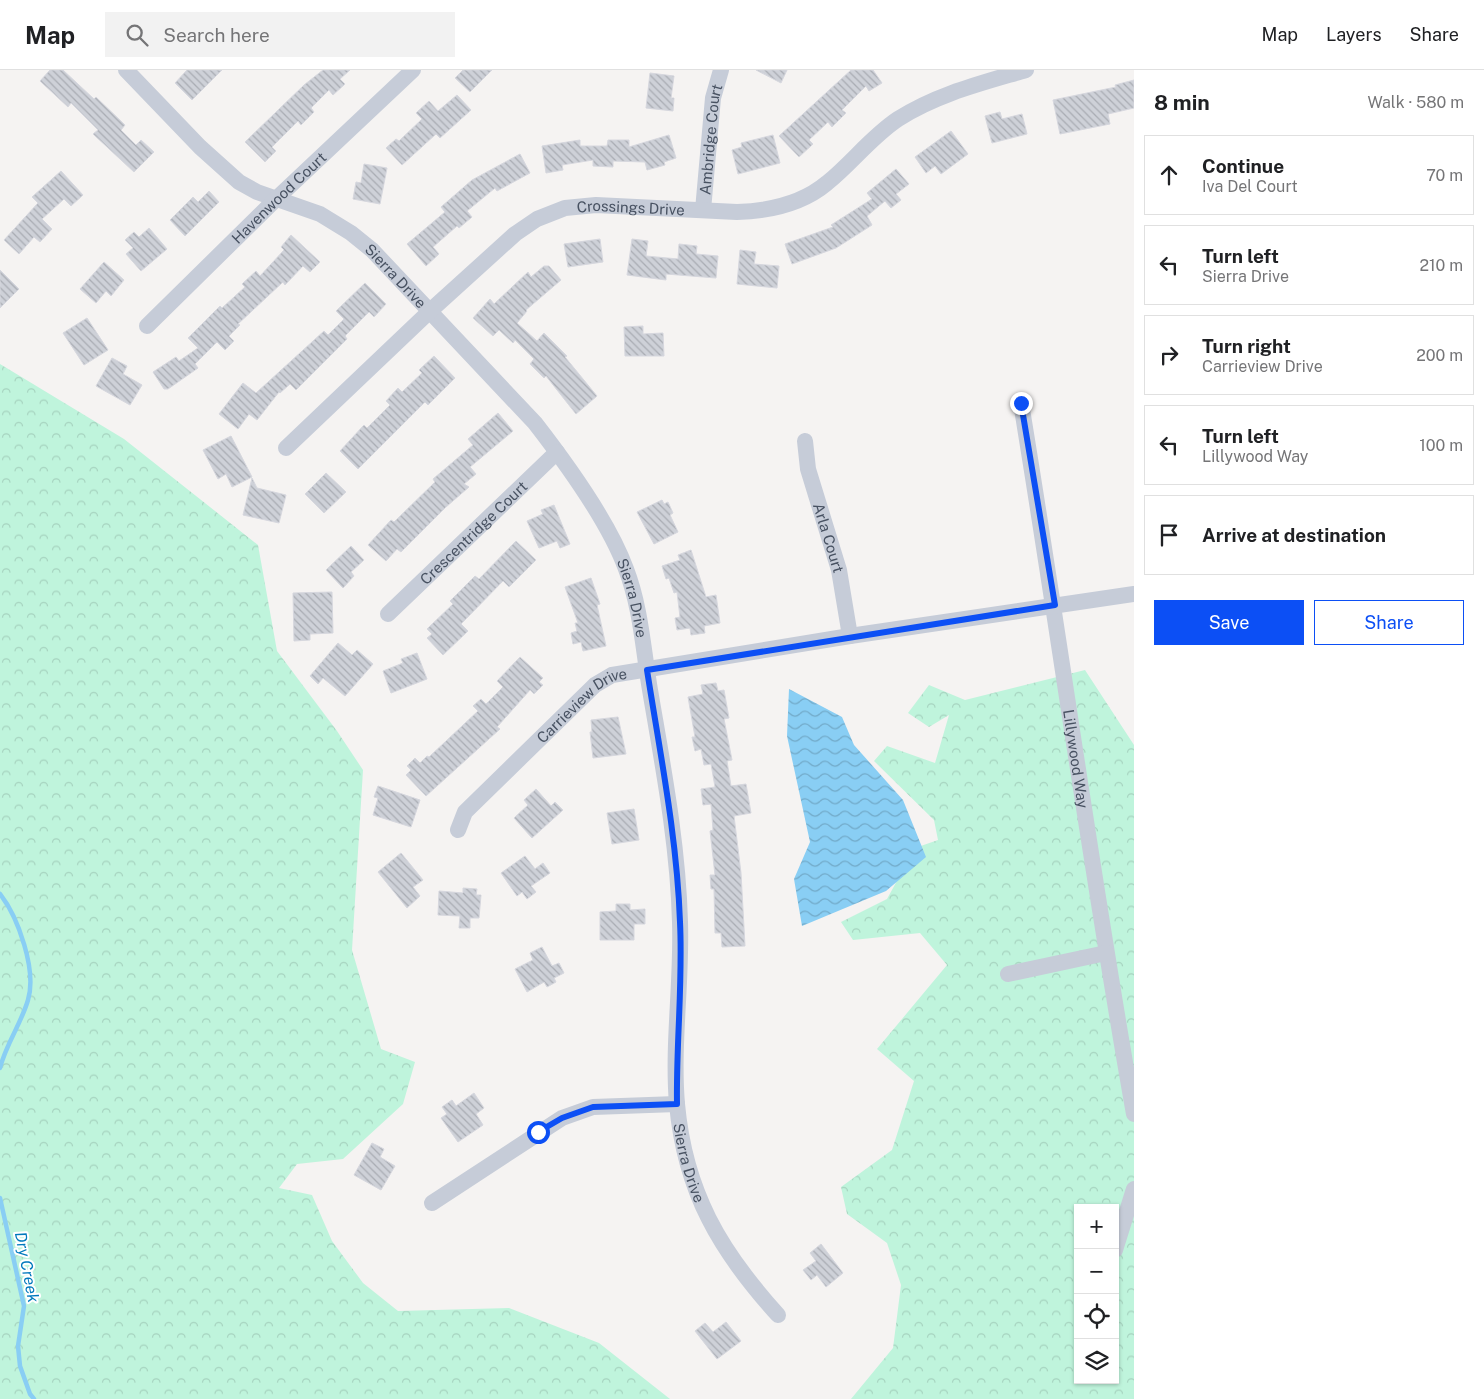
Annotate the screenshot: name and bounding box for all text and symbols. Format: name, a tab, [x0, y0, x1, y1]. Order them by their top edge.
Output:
search box	[105, 12, 455, 57]
text: Map	[25, 21, 75, 49]
icon: search	[123, 21, 151, 49]
text: Search here	[163, 24, 270, 46]
text: Map	[1262, 24, 1298, 45]
text: Layers	[1326, 24, 1382, 45]
text: Share	[1410, 24, 1459, 45]
street label: Ambridge Court	[696, 82, 725, 195]
text: 8 min	[1154, 90, 1210, 115]
text: Walk · 580 m	[1367, 93, 1464, 112]
street label: Havenwood Court	[228, 148, 329, 246]
text: Continue	[1202, 155, 1284, 177]
icon: ahead	[1155, 161, 1183, 189]
text: 70 m	[1426, 166, 1463, 185]
text: Iva Del Court	[1202, 177, 1298, 196]
street label: Crossings Drive	[576, 196, 685, 218]
street label: Sierra Drive	[362, 240, 430, 311]
text: Turn left	[1202, 245, 1279, 267]
icon: left	[1155, 251, 1183, 279]
text: 210 m	[1419, 256, 1463, 275]
text: Sierra Drive	[1202, 267, 1289, 286]
text: Turn right	[1202, 335, 1291, 357]
icon: right	[1155, 341, 1183, 369]
text: 200 m	[1416, 346, 1463, 365]
text: Carrieview Drive	[1202, 357, 1323, 376]
route end	[1010, 392, 1033, 415]
text: Turn left	[1202, 425, 1279, 447]
icon: left	[1155, 431, 1183, 459]
text: 100 m	[1419, 436, 1463, 455]
text: Lillywood Way	[1202, 447, 1308, 466]
street label: Crescentridge Court	[416, 477, 530, 588]
street label: Arla Court	[810, 501, 848, 575]
icon: arrive	[1155, 521, 1183, 549]
text: Arrive at destination	[1202, 524, 1386, 546]
street label: Sierra Drive	[614, 556, 651, 639]
button: Save	[1154, 600, 1304, 645]
button: Share	[1314, 600, 1464, 645]
street label: Carrieview Drive	[533, 664, 628, 746]
street label: Lillywood Way	[1060, 708, 1092, 809]
route start	[527, 1121, 550, 1144]
street label: Sierra Drive	[671, 1122, 709, 1205]
map controls	[1074, 1204, 1119, 1384]
button: +	[1074, 1204, 1119, 1249]
water label: Dry Creek	[11, 1230, 43, 1304]
button: −	[1074, 1249, 1119, 1294]
button: locate	[1074, 1294, 1119, 1339]
button: layers	[1074, 1339, 1119, 1384]

